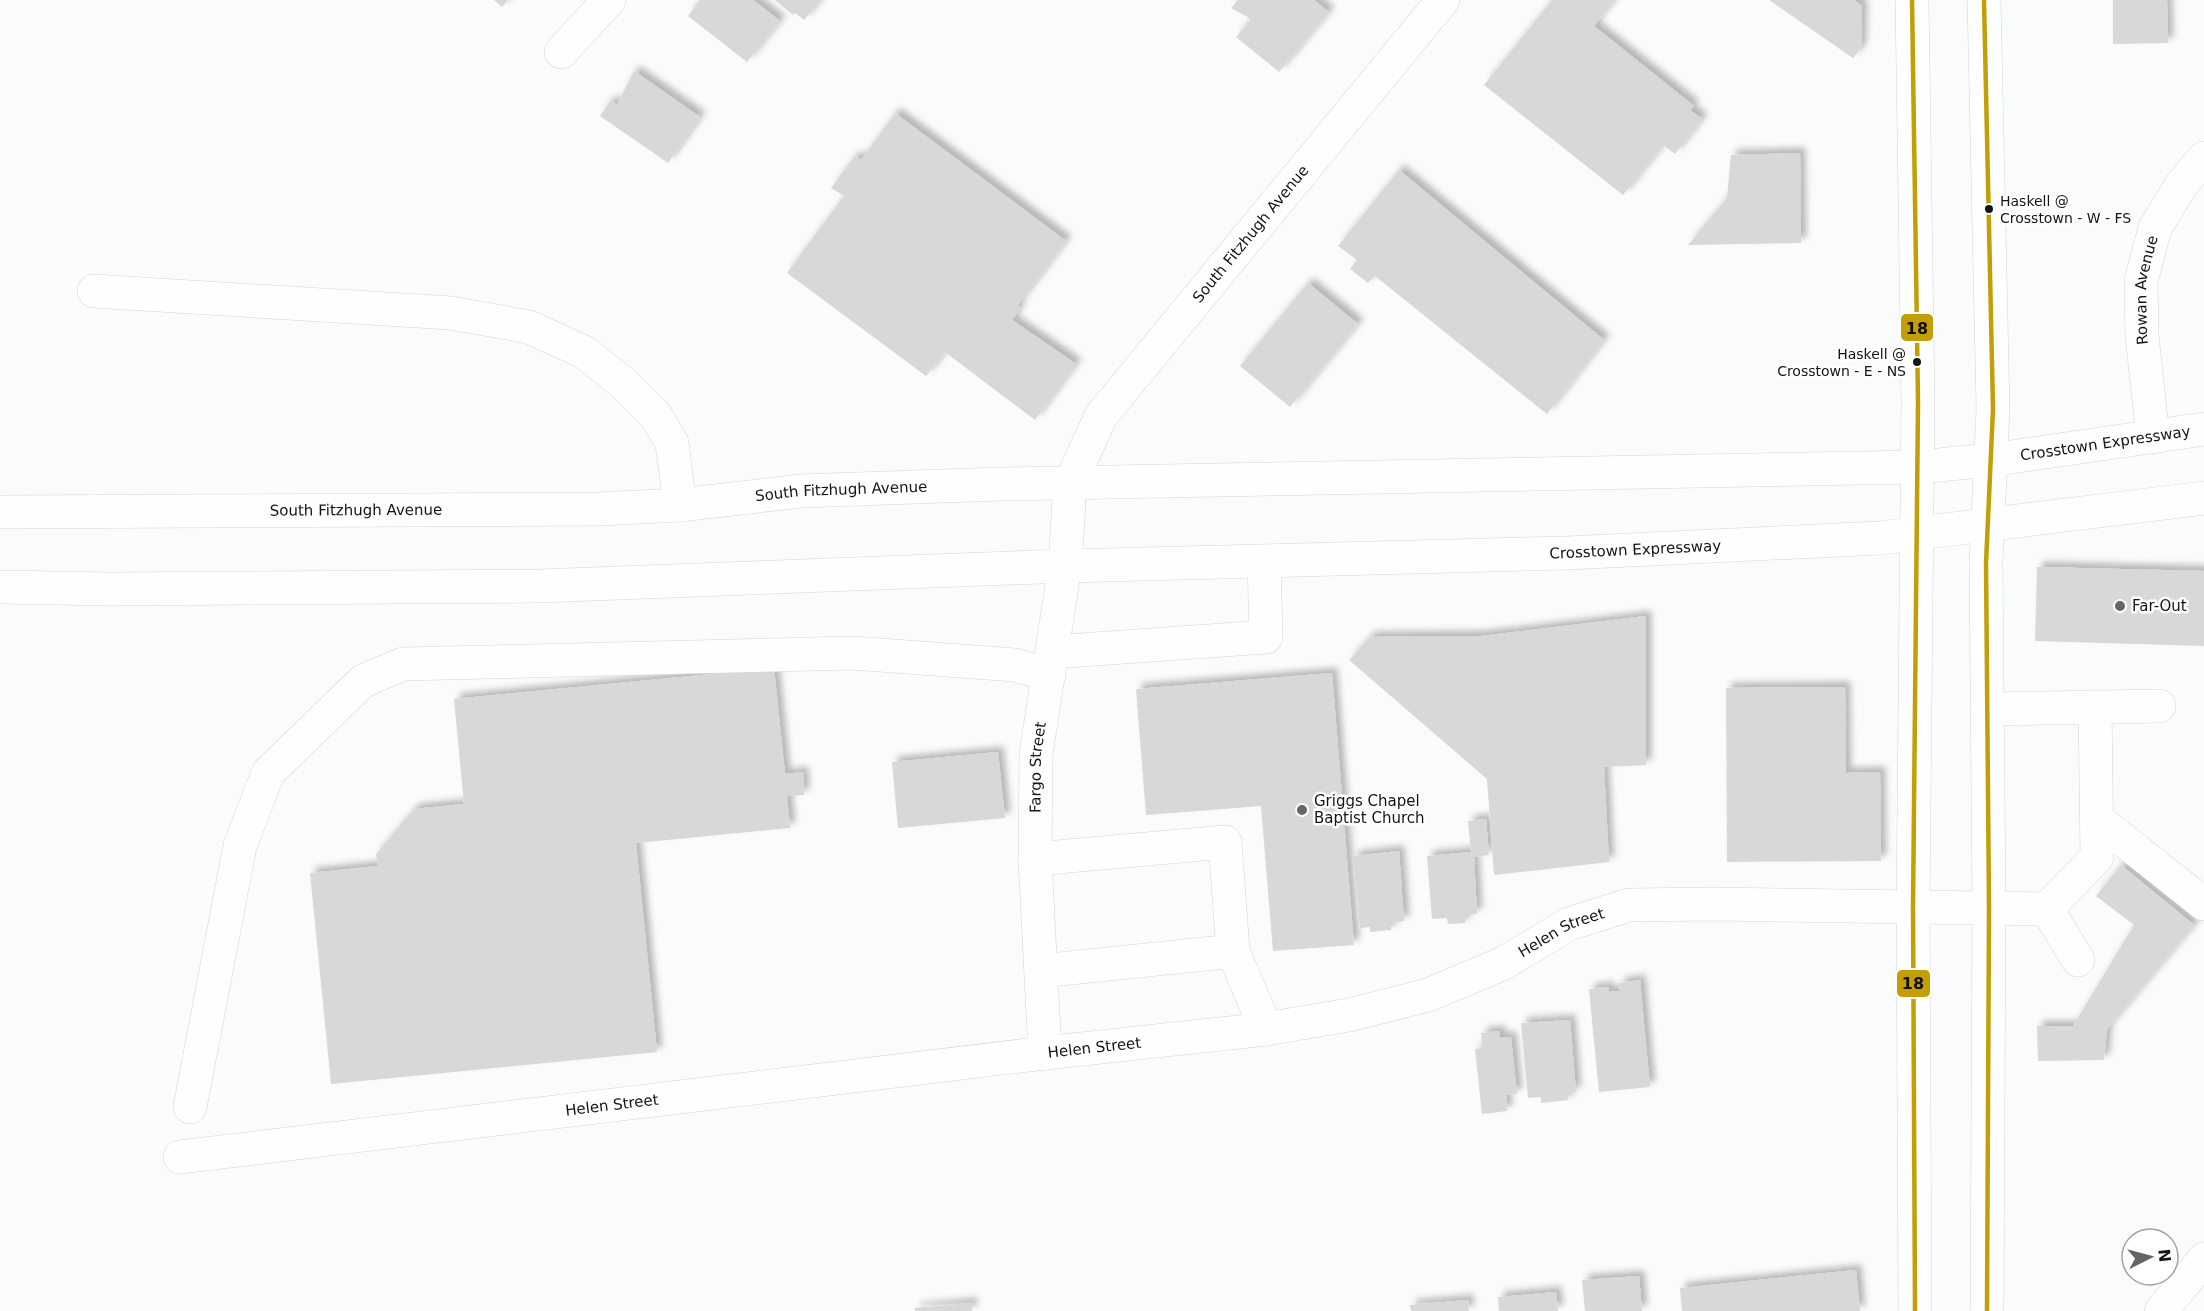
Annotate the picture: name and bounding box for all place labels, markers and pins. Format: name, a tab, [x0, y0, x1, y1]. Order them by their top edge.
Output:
place label: Haskell @ Crosstown - W - FS	[2000, 193, 2131, 226]
marker: Haskell @ Crosstown - W - FS	[1983, 203, 1995, 215]
place label: Haskell @ Crosstown - E - NS	[1777, 346, 1906, 379]
marker: Haskell @ Crosstown - E - NS	[1911, 356, 1923, 368]
place label: Far-Out	[2132, 597, 2187, 615]
marker: Far-Out	[2113, 599, 2127, 613]
place label: Griggs Chapel Baptist Church	[1314, 792, 1425, 827]
marker: Griggs Chapel Baptist Church	[1295, 803, 1309, 817]

